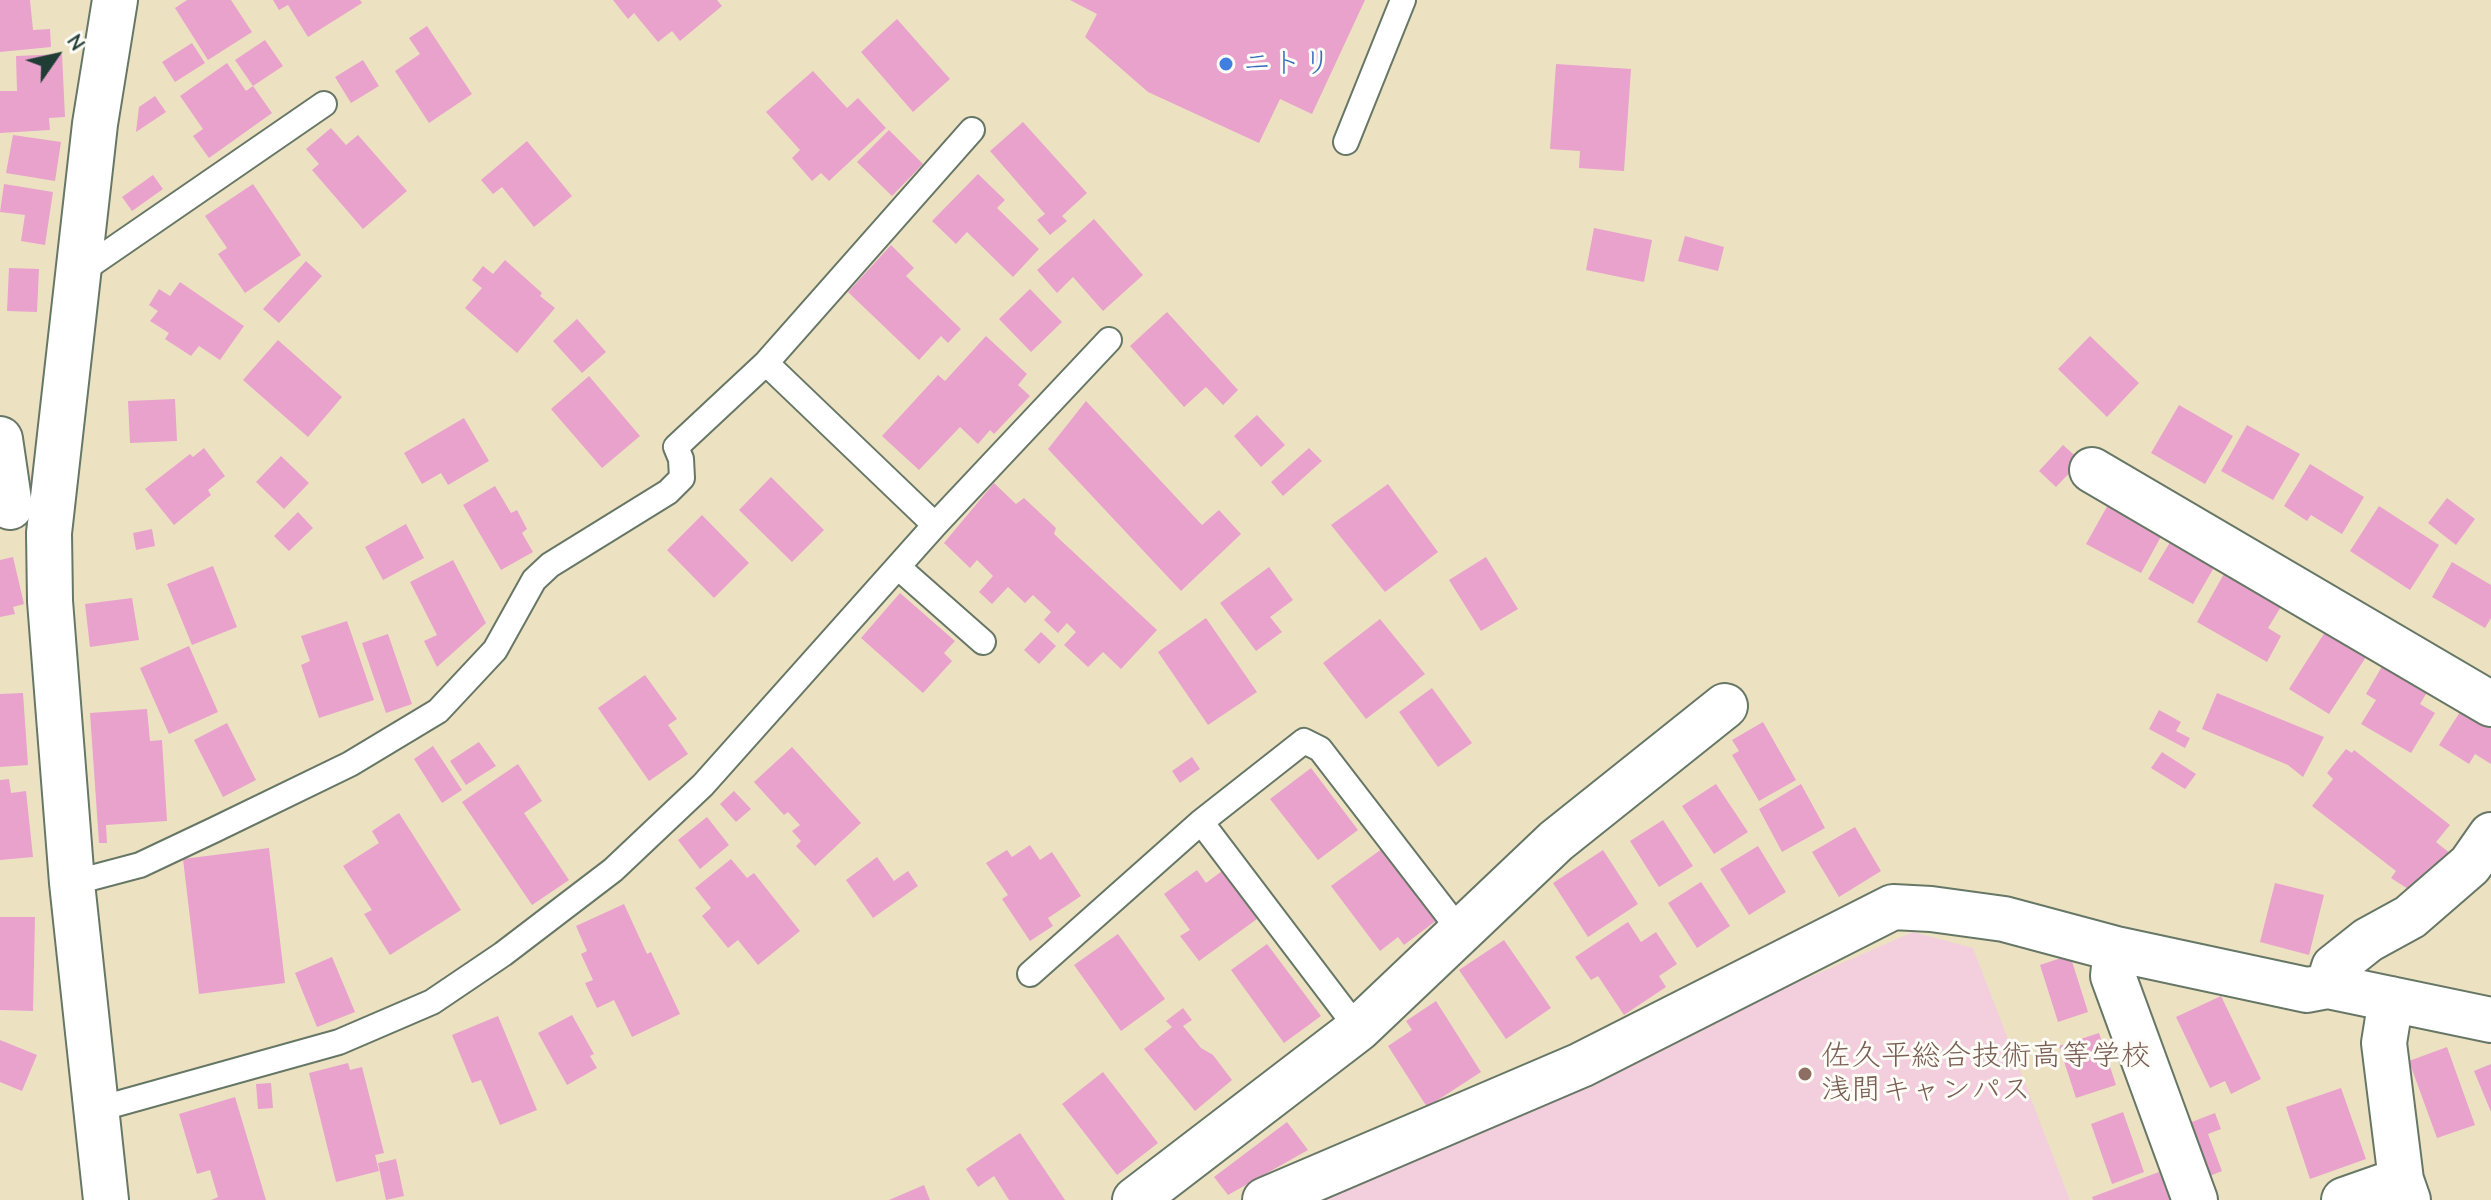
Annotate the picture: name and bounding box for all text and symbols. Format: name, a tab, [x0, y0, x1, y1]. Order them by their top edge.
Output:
north arrow	[16, 16, 96, 96]
text: N	[61, 29, 91, 56]
place label: ニトリ	[1242, 46, 1332, 82]
marker: ニトリ	[1217, 55, 1235, 73]
place label: 佐久平総合技術高等学校 浅間キャンパス	[1821, 1039, 2151, 1110]
marker: 佐久平総合技術高等学校 浅間キャンパス	[1796, 1065, 1814, 1083]

